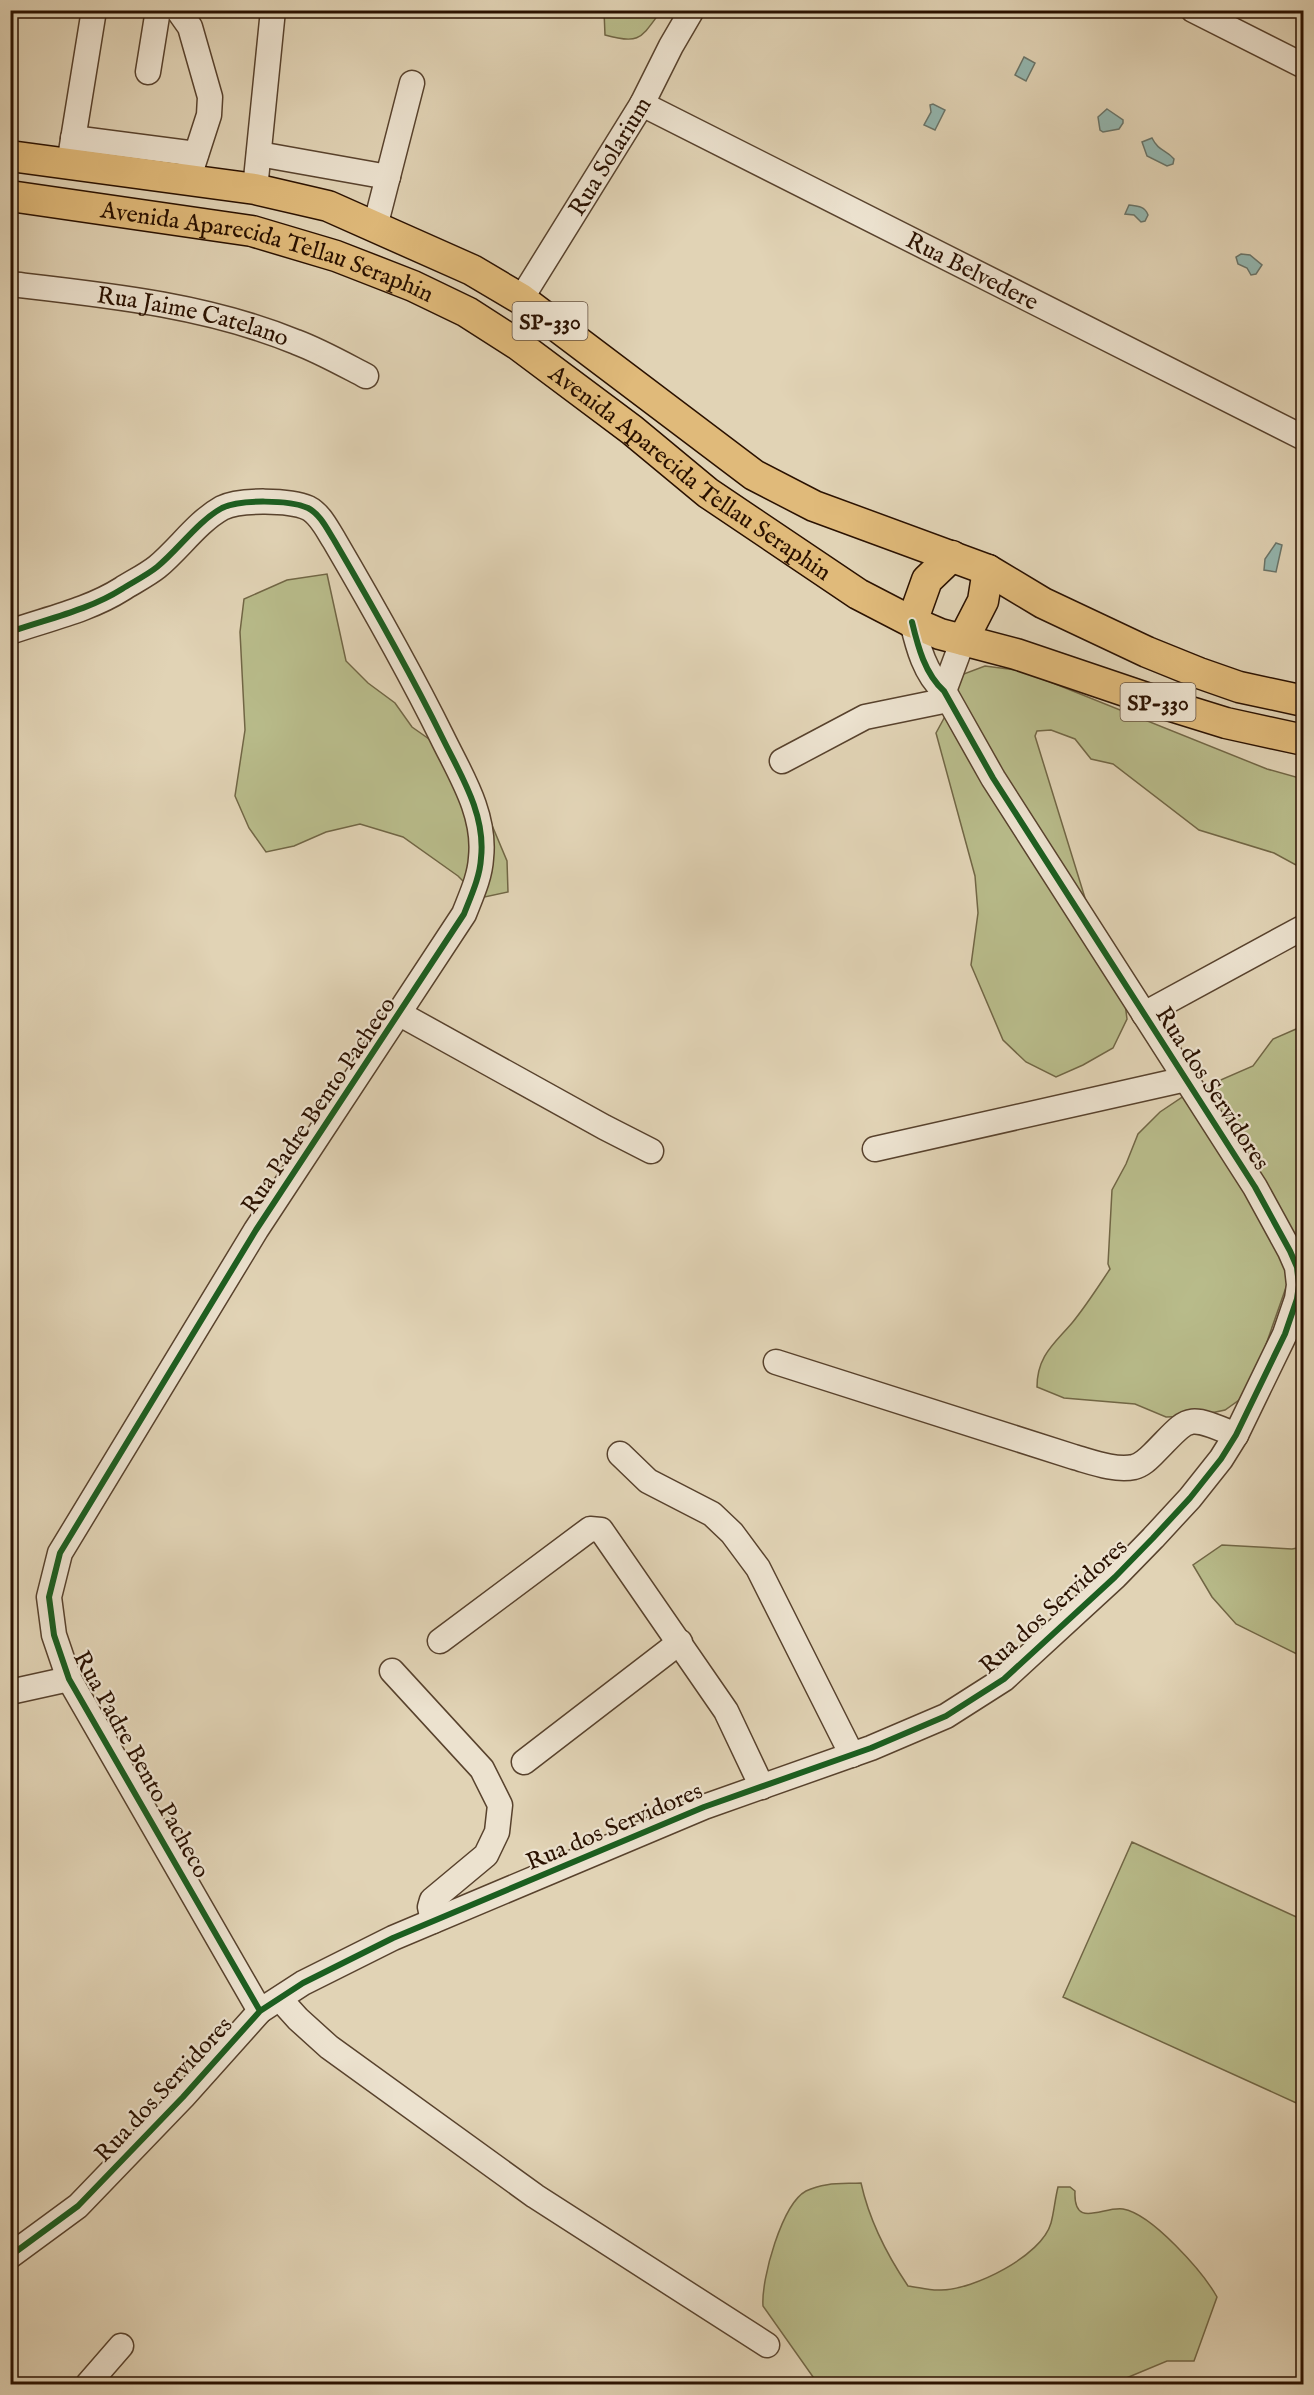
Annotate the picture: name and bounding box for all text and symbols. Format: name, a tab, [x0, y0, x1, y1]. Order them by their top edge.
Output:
street label: Rua Solarium	[562, 92, 659, 222]
street label: Avenida Aparecida Tellau Seraphin	[97, 195, 439, 311]
street label: Rua Belvedere	[900, 226, 1043, 318]
street label: Rua Jaime Catelano	[95, 281, 293, 355]
road number: SP-330	[512, 302, 588, 340]
street label: Avenida Aparecida Tellau Seraphin	[541, 358, 837, 589]
road number: SP-330	[1120, 683, 1196, 721]
street label: Rua Padre Bento Pacheco	[235, 991, 404, 1220]
street label: Rua dos Servidores	[1147, 1001, 1276, 1176]
street label: Rua dos Servidores	[974, 1532, 1134, 1682]
street label: Rua Padre Bento Pacheco	[65, 1645, 216, 1884]
street label: Rua dos Servidores	[522, 1776, 707, 1879]
street label: Rua dos Servidores	[88, 2010, 240, 2170]

